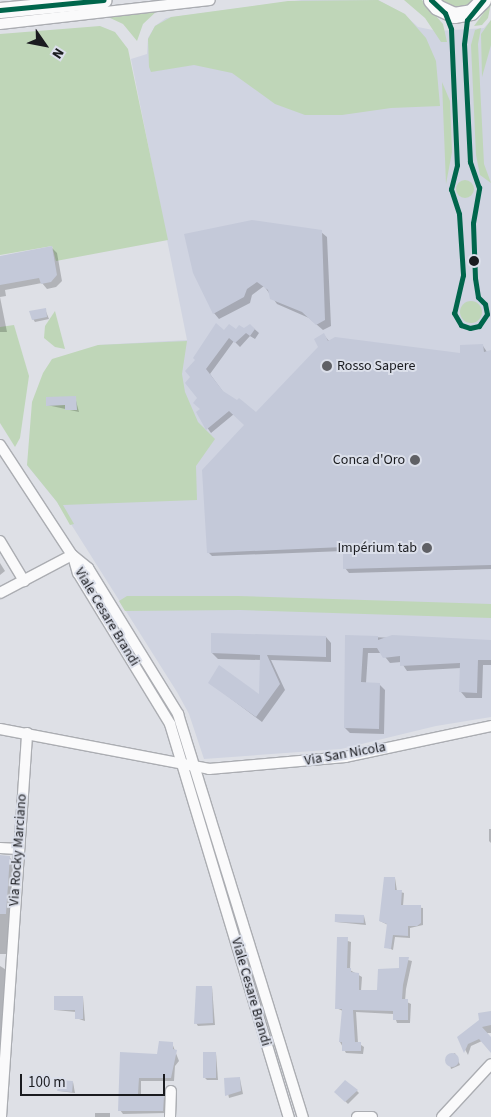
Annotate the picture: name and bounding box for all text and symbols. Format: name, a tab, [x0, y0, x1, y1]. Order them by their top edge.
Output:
north arrow	[20, 20, 70, 70]
text: N	[47, 44, 69, 63]
unlabelled marker	[469, 256, 479, 266]
place label: Rosso Sapere	[337, 358, 415, 374]
marker: Rosso Sapere	[321, 360, 333, 372]
place label: Conca d'Oro	[333, 452, 405, 468]
marker: Conca d'Oro	[409, 454, 421, 466]
place label: Impérium tab	[337, 540, 417, 556]
marker: Impérium tab	[421, 542, 433, 554]
street label: Viale Cesare Brandi	[71, 565, 143, 669]
street label: Via San Nicola	[303, 739, 387, 769]
street label: Via Rocky Marciano	[6, 793, 30, 907]
street label: Viale Cesare Brandi	[227, 936, 275, 1048]
scale bar	[22, 1064, 168, 1096]
text: 100 m	[28, 1072, 66, 1093]

